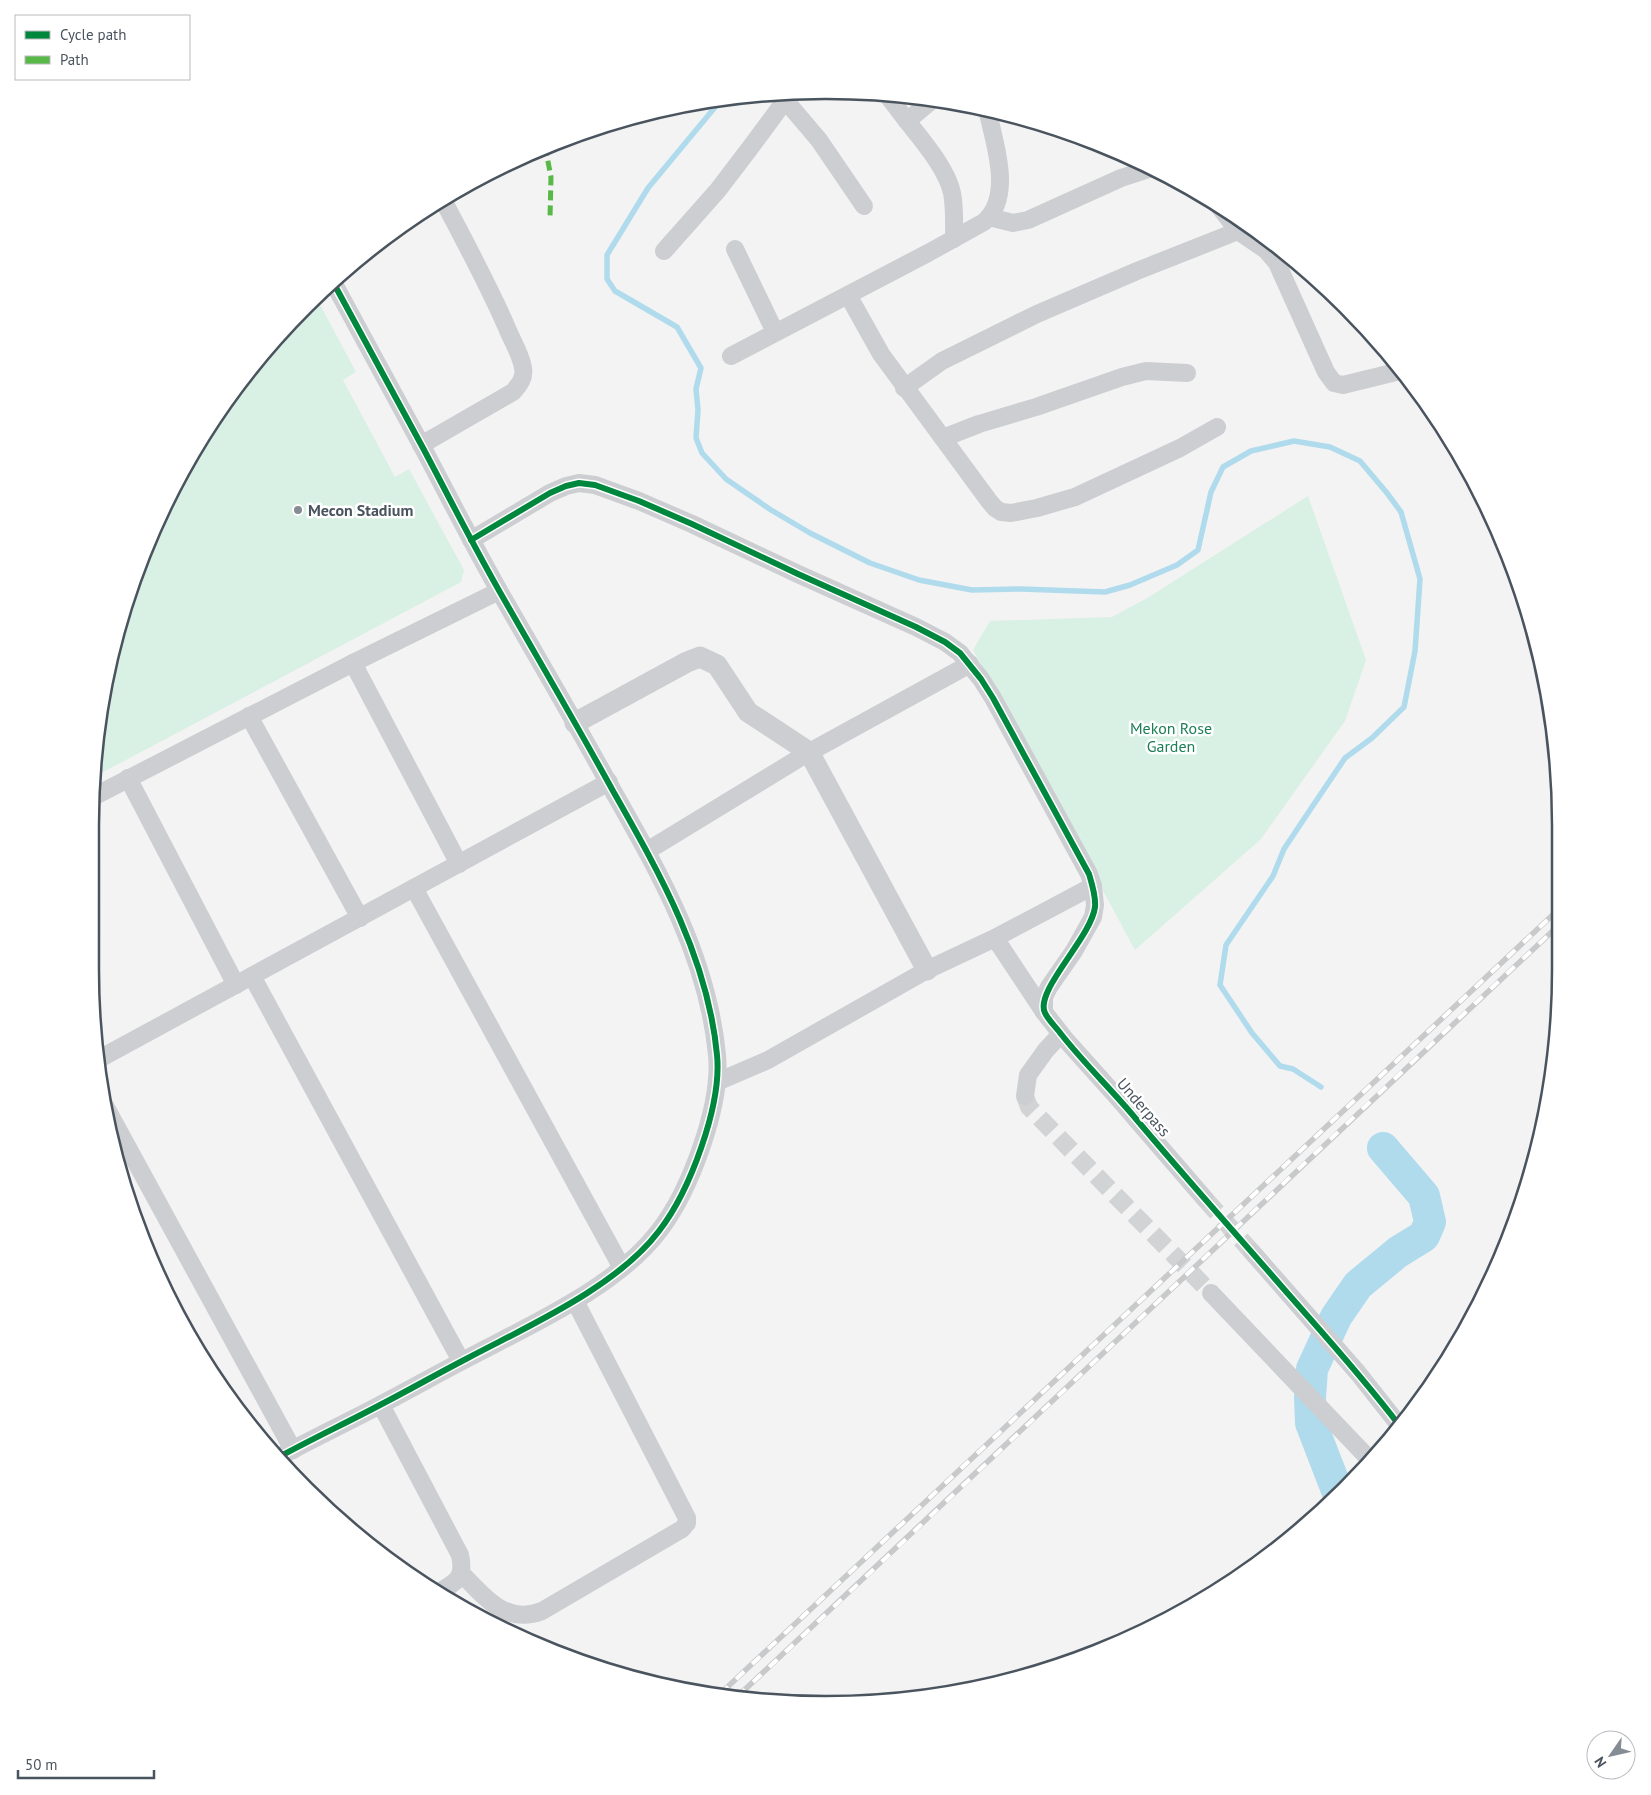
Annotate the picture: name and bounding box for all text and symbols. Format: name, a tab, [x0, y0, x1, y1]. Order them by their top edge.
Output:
legend	[15, 15, 190, 80]
text: Cycle path	[60, 25, 126, 44]
text: Path	[60, 50, 89, 69]
place label: Mecon Stadium	[308, 500, 413, 520]
marker: Mecon Stadium	[292, 504, 304, 516]
park label: Mekon Rose Garden	[1130, 718, 1212, 756]
street label: Underpass	[1113, 1073, 1175, 1141]
north arrow	[1586, 1730, 1636, 1780]
scale bar	[18, 1748, 154, 1780]
text: N	[1590, 1753, 1610, 1771]
text: 50 m	[25, 1755, 58, 1774]

